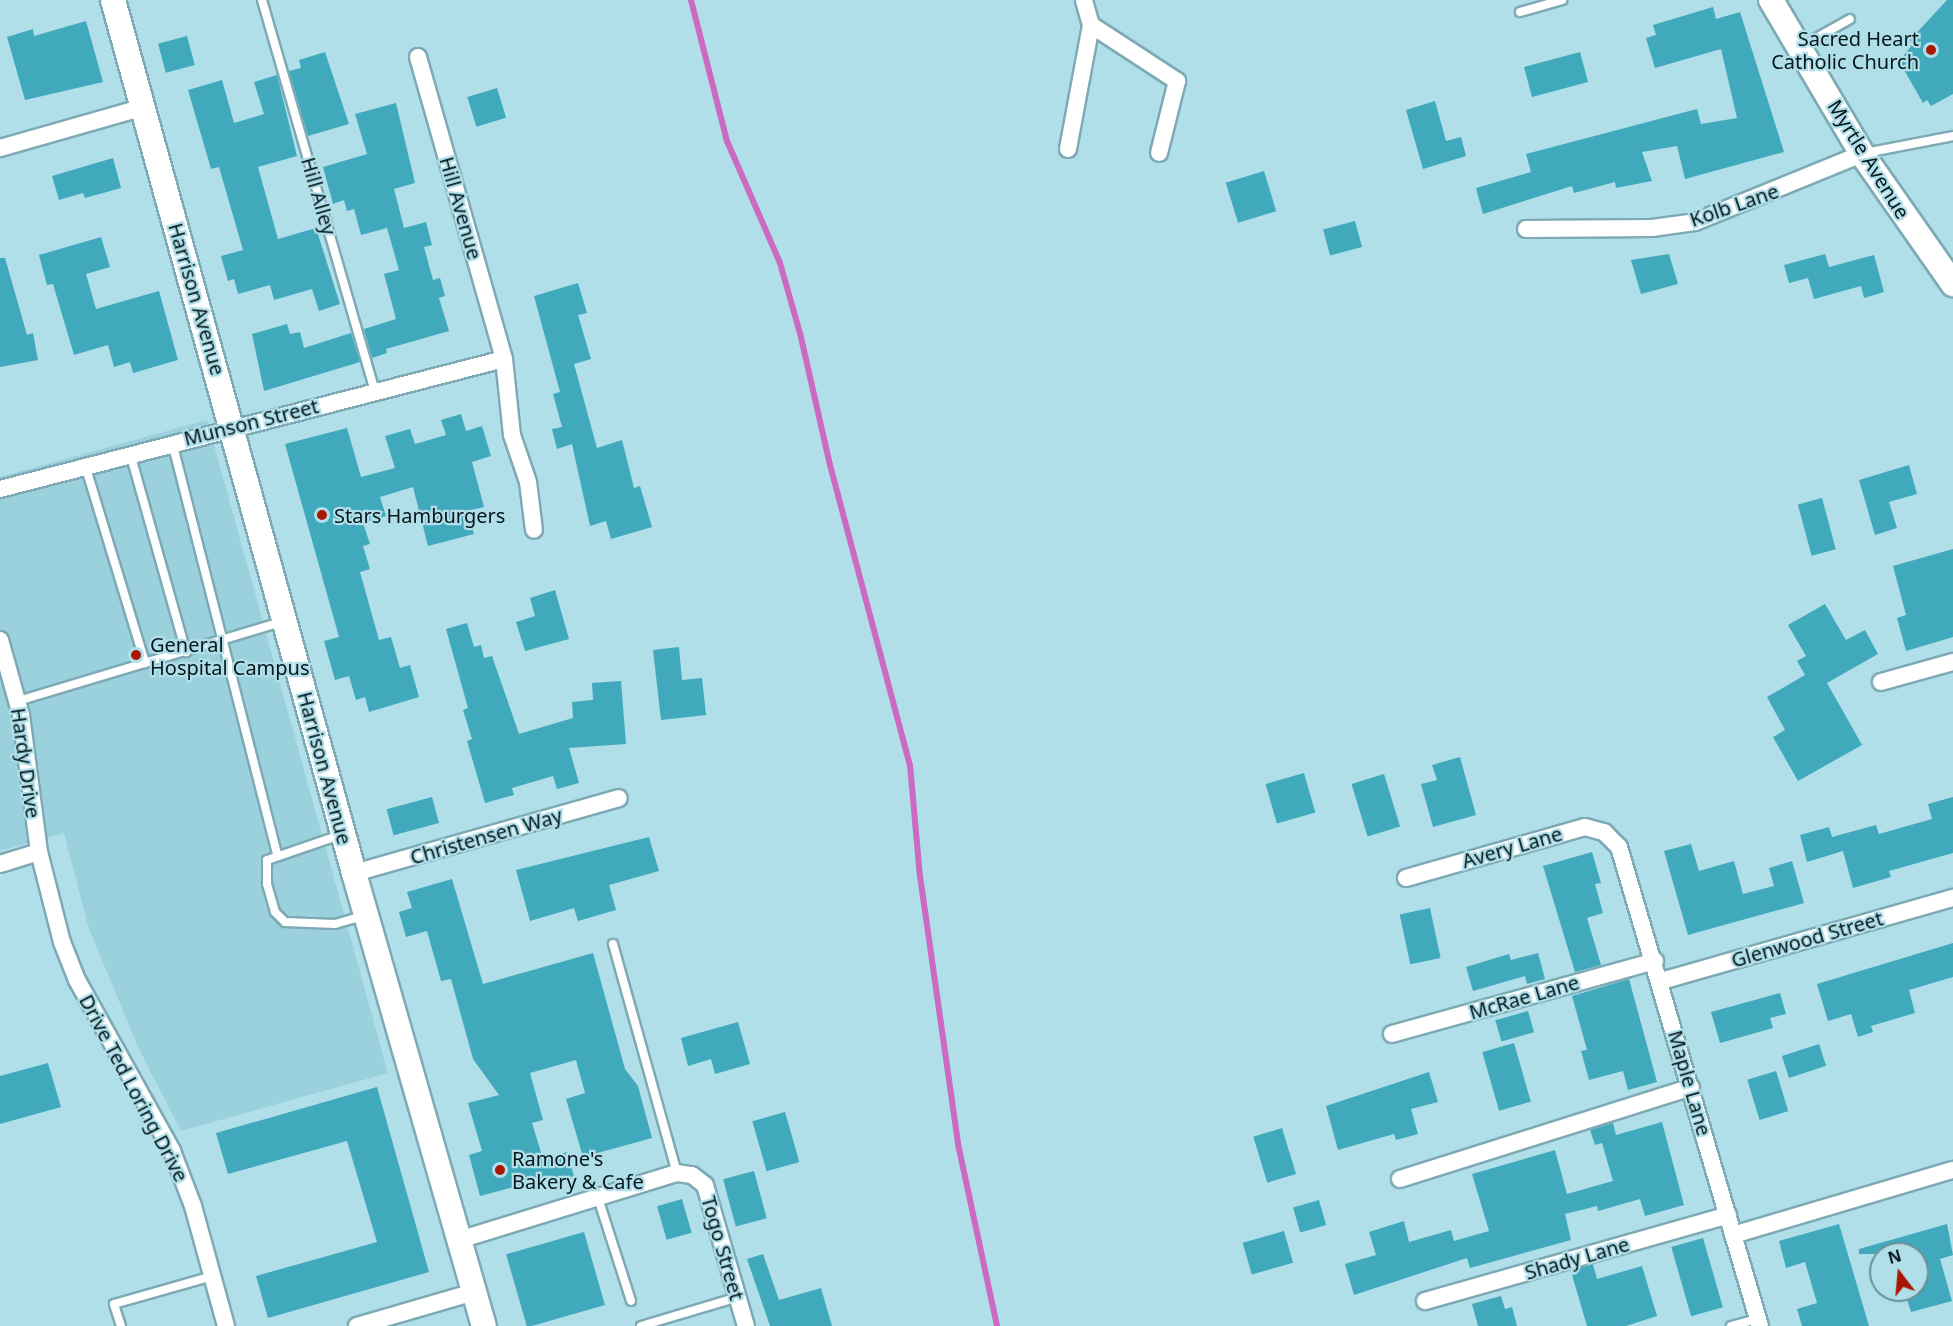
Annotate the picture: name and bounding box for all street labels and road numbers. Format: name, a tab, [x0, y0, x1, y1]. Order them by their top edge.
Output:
street label: Myrtle Avenue	[1823, 95, 1915, 223]
street label: Hill Alley	[296, 154, 342, 238]
street label: Hill Avenue	[435, 154, 487, 262]
street label: Kolb Lane	[1686, 179, 1782, 231]
street label: Harrison Avenue	[164, 220, 230, 378]
street label: Munson Street	[181, 394, 321, 450]
street label: Harrison Avenue	[293, 689, 357, 847]
street label: Hardy Drive	[6, 706, 46, 820]
street label: Christensen Way	[407, 803, 565, 869]
street label: Avery Lane	[1459, 821, 1565, 873]
street label: Glenwood Street	[1728, 906, 1886, 972]
street label: McRae Lane	[1466, 970, 1582, 1024]
street label: Drive Ted Loring Drive	[74, 990, 194, 1186]
street label: Maple Lane	[1663, 1027, 1717, 1139]
street label: Togo Street	[697, 1193, 749, 1303]
street label: Shady Lane	[1522, 1232, 1632, 1284]

